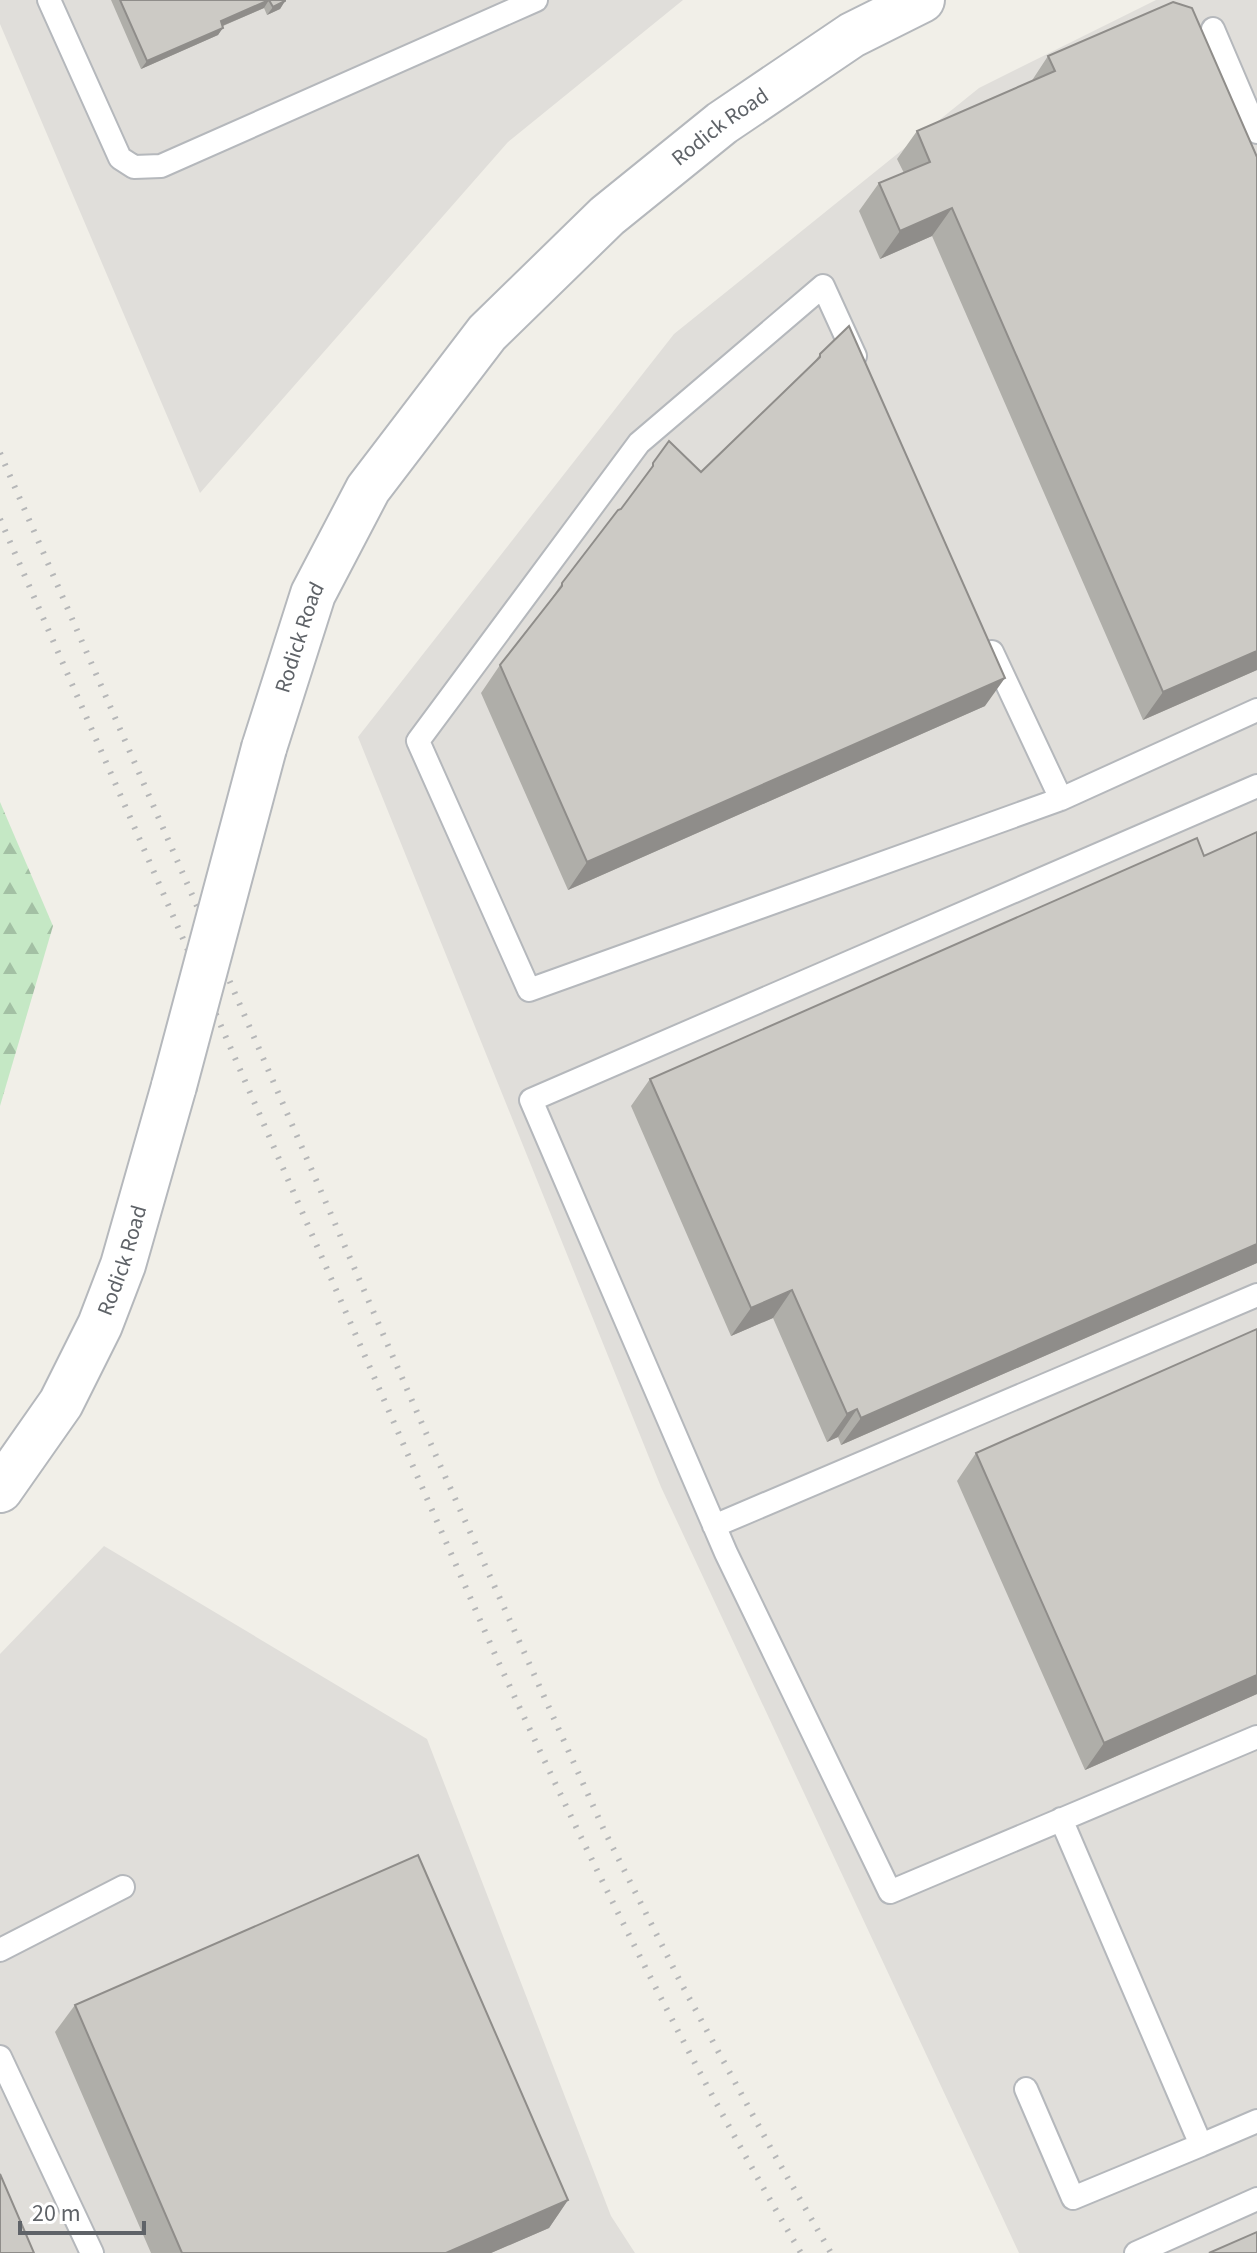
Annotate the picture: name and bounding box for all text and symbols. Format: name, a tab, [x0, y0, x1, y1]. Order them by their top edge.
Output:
street label: Rodick Road	[664, 80, 775, 174]
street label: Rodick Road	[267, 576, 333, 697]
street label: Rodick Road	[89, 1201, 155, 1320]
scale bar	[20, 2185, 144, 2235]
text: 20 m	[32, 2196, 81, 2231]

